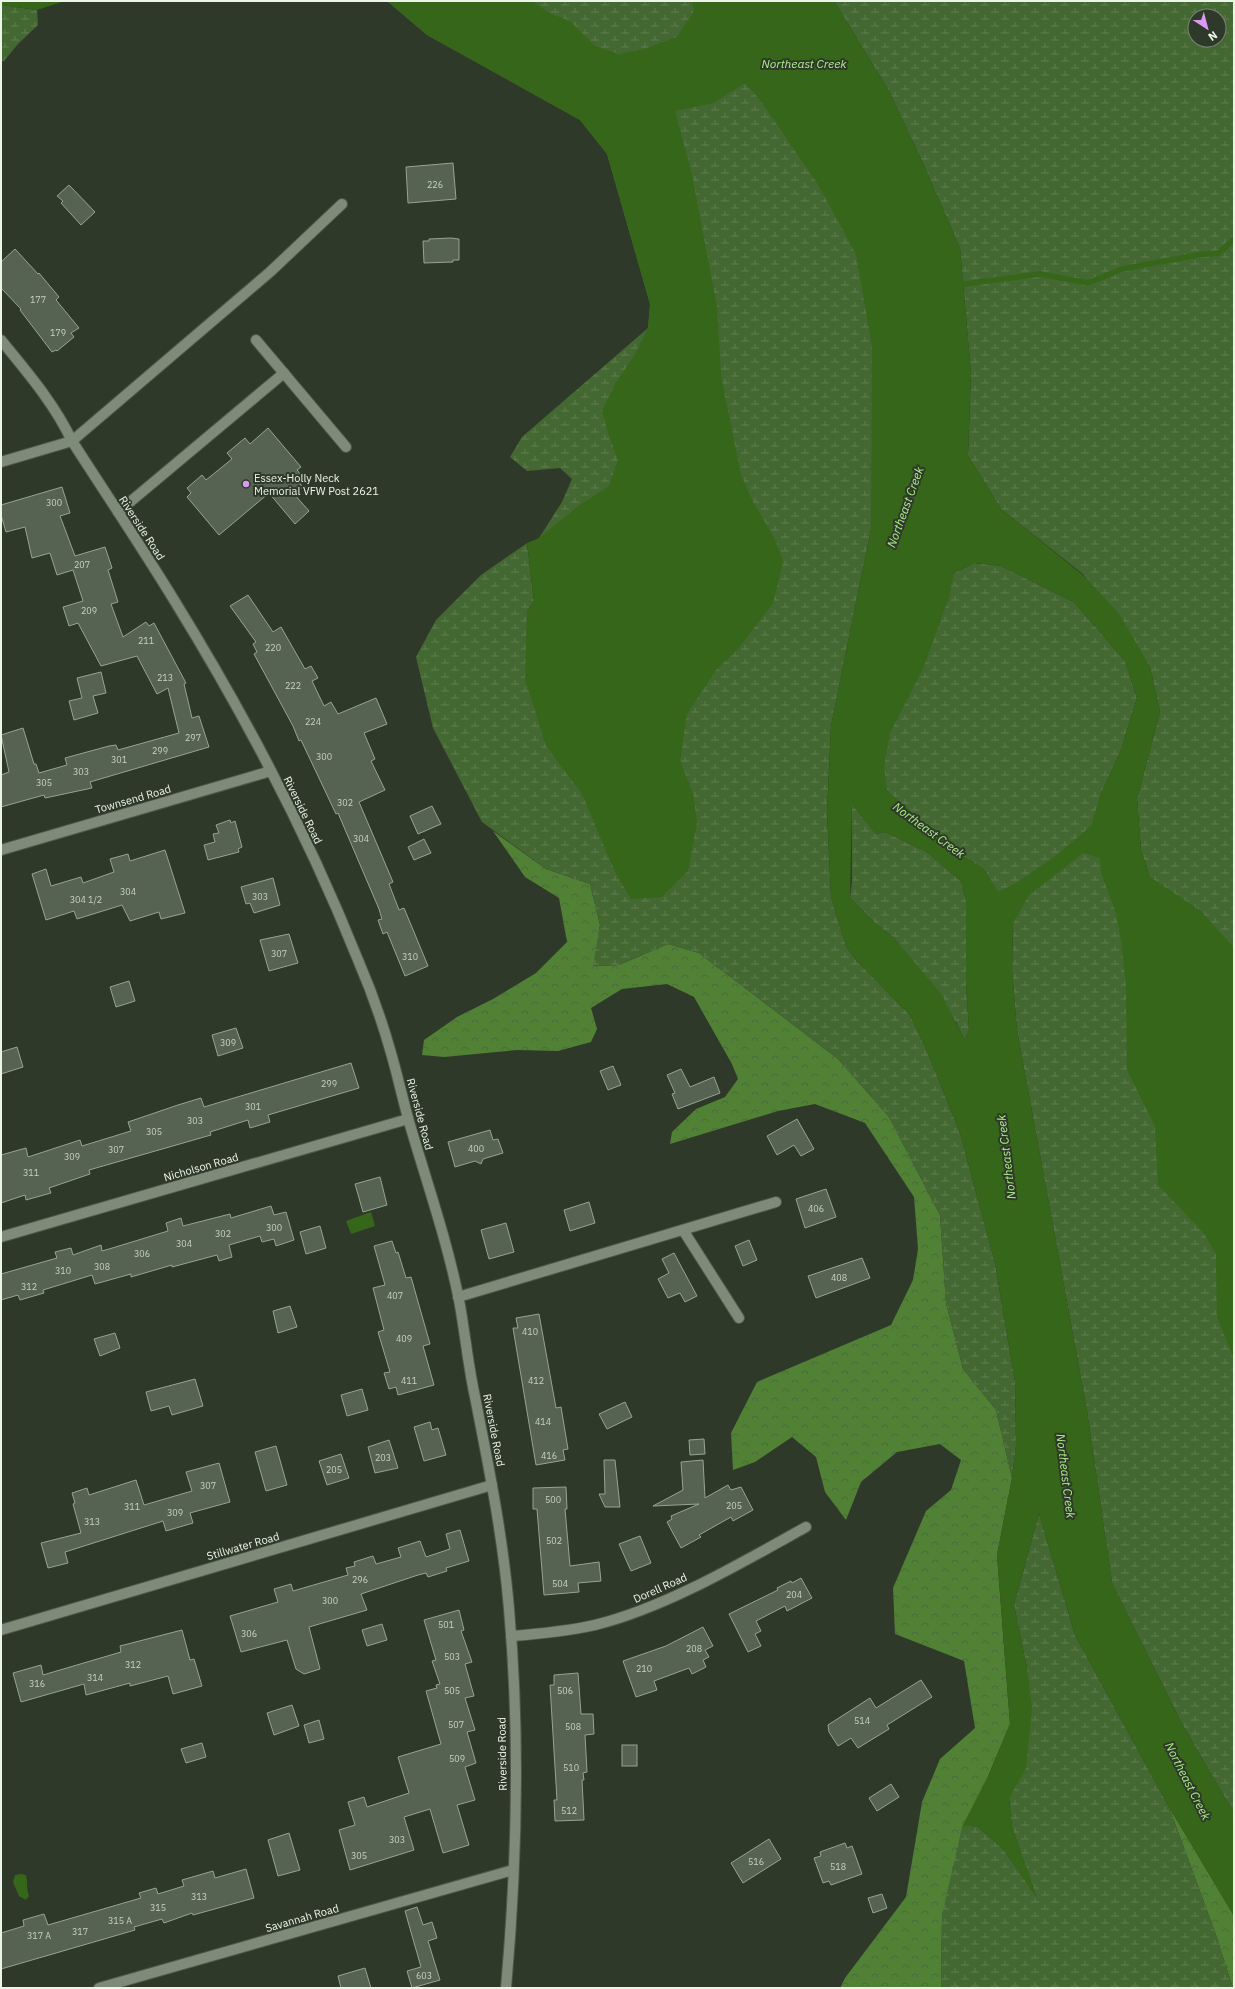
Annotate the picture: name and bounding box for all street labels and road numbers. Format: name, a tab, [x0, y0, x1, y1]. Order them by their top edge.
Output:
street label: Riverside Road	[116, 493, 168, 563]
street label: Riverside Road	[281, 774, 325, 846]
street label: Townsend Road	[93, 781, 173, 817]
street label: Riverside Road	[404, 1077, 436, 1151]
street label: Nicholson Road	[162, 1150, 240, 1184]
street label: Riverside Road	[480, 1393, 508, 1467]
street label: Stillwater Road	[205, 1529, 281, 1563]
street label: Dorell Road	[631, 1570, 689, 1606]
street label: Riverside Road	[494, 1717, 510, 1791]
street label: Savannah Road	[264, 1901, 340, 1935]

